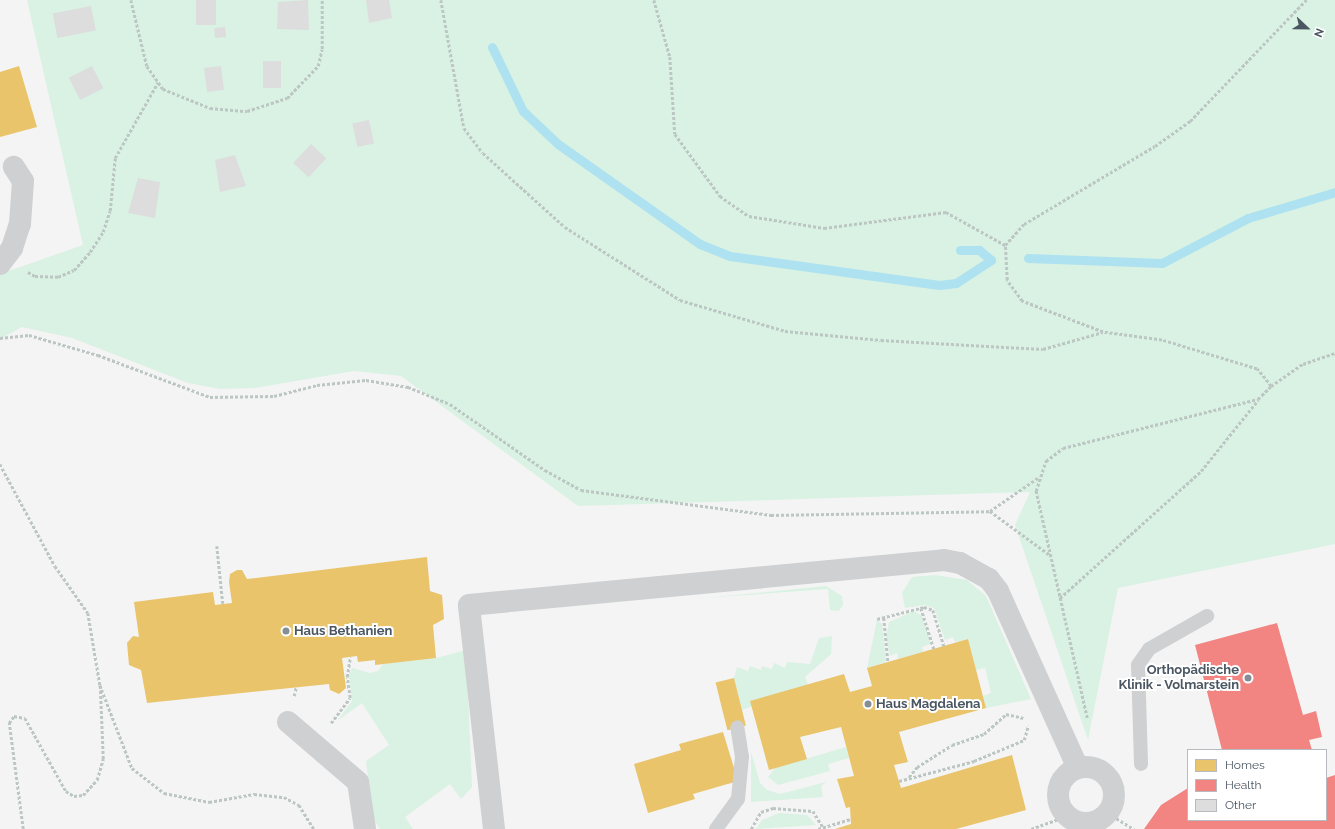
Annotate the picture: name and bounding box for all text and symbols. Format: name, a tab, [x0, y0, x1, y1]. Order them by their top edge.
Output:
north arrow	[1287, 8, 1327, 48]
text: N	[1311, 26, 1326, 39]
place label: Haus Bethanien	[294, 623, 392, 639]
marker: Haus Bethanien	[281, 626, 291, 636]
place label: Orthopädische Klinik - Volmarstein	[1118, 663, 1239, 694]
marker: Orthopädische Klinik - Volmarstein	[1242, 672, 1254, 684]
place label: Haus Magdalena	[876, 696, 981, 712]
marker: Haus Magdalena	[863, 699, 873, 709]
legend	[1187, 749, 1327, 821]
text: Homes	[1225, 758, 1265, 772]
text: Health	[1225, 778, 1262, 792]
text: Other	[1225, 798, 1256, 812]

